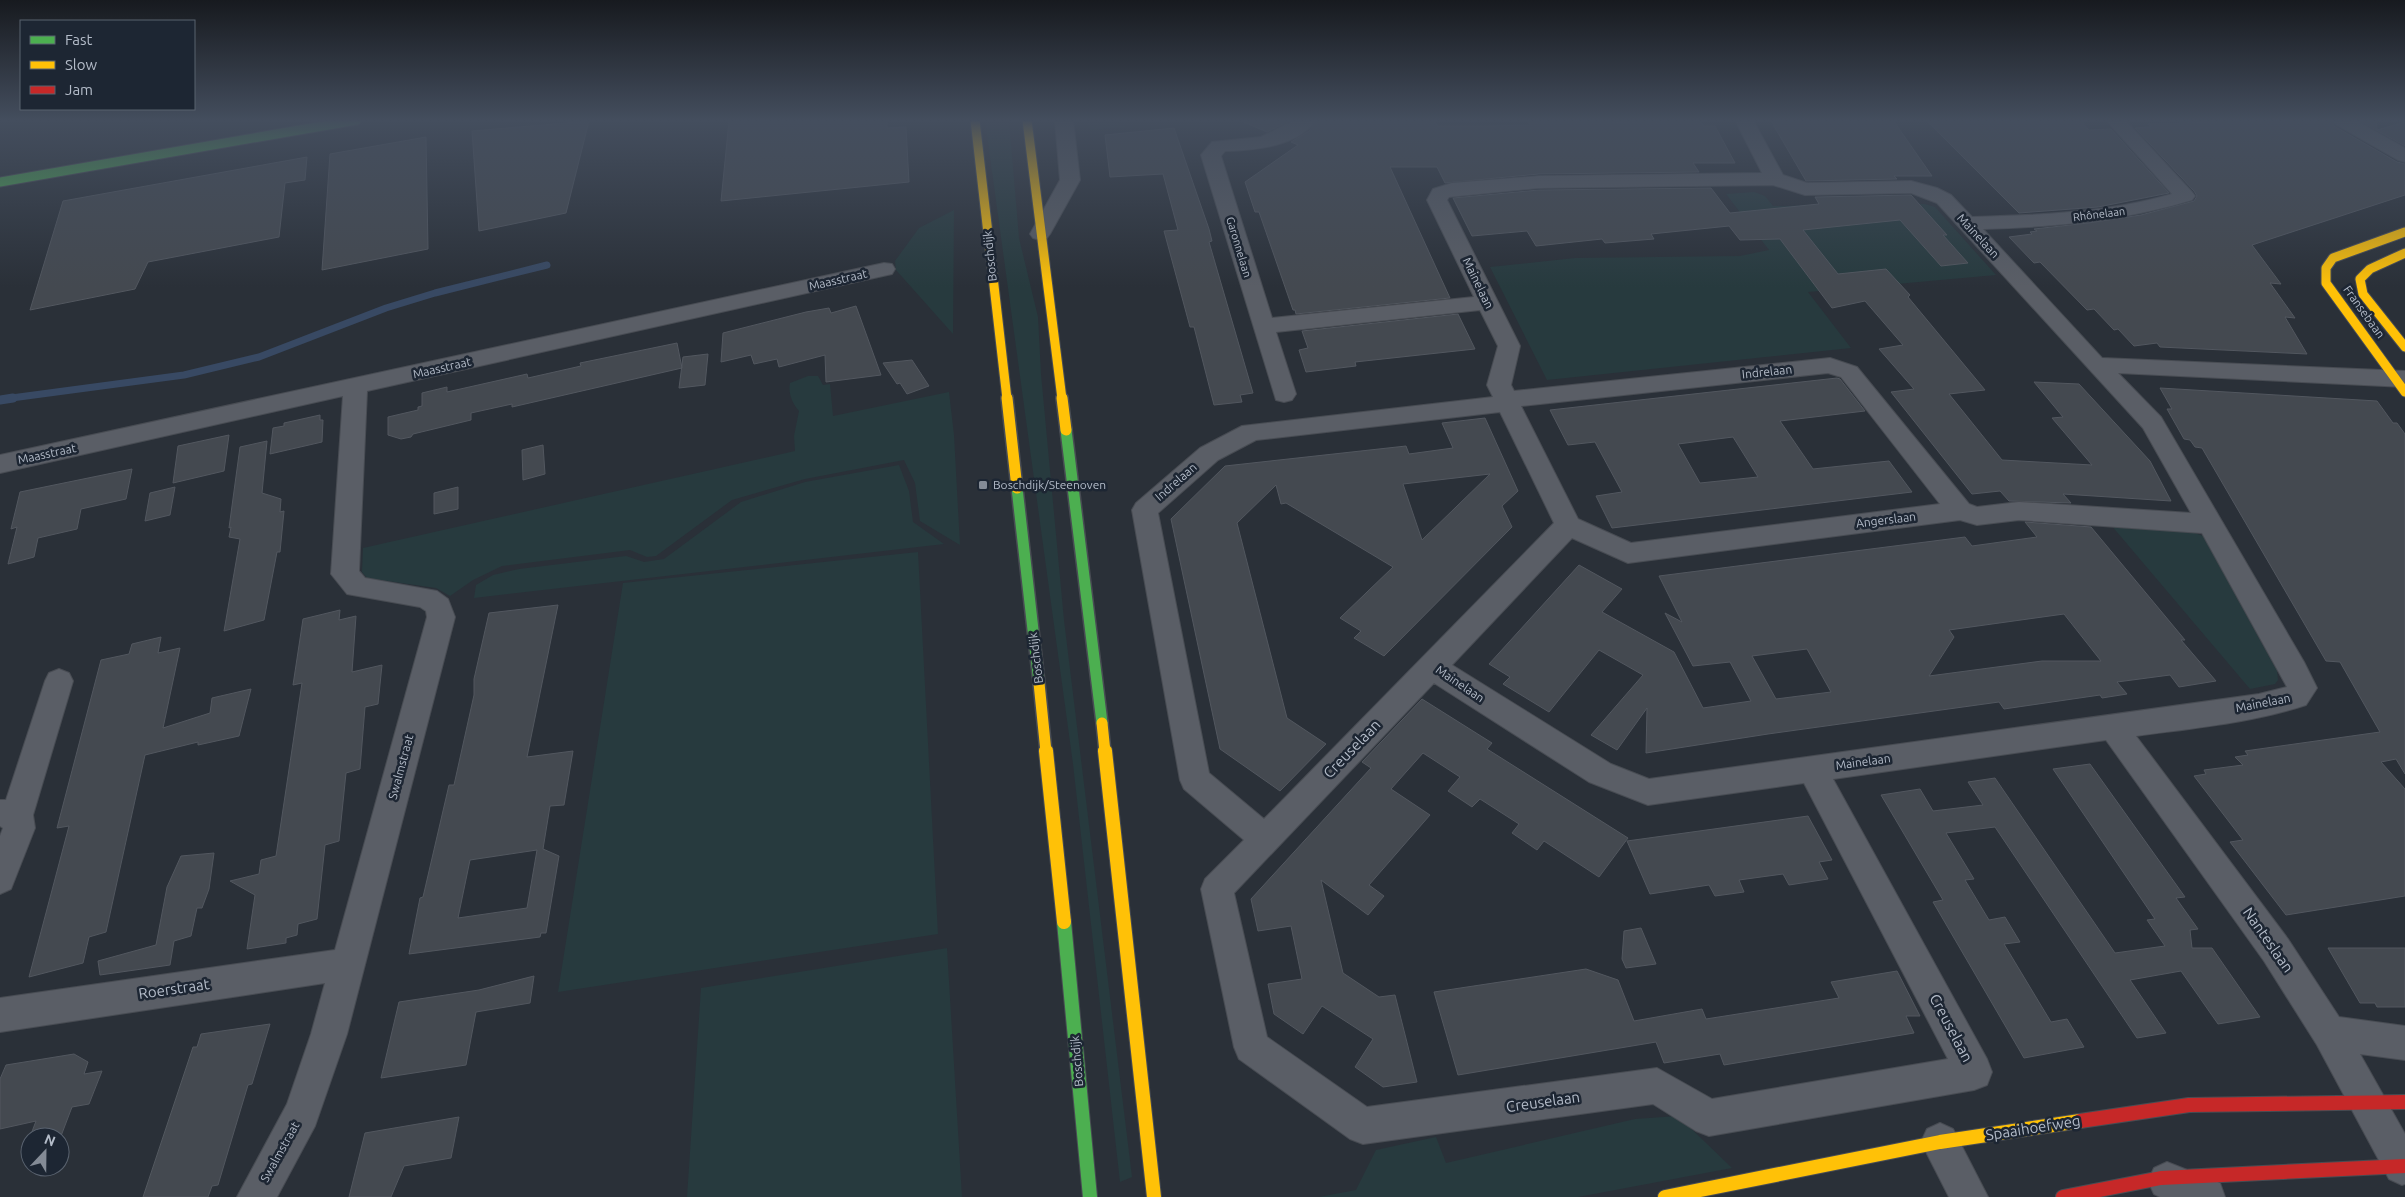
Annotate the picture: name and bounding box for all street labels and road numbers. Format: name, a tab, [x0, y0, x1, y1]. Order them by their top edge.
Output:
street label: Rhônelaan	[2072, 205, 2126, 223]
street label: Mainelaan	[1955, 211, 2002, 260]
street label: Garonnelaan	[1224, 215, 1254, 279]
street label: Boschdijk	[980, 230, 999, 282]
street label: Mainelaan	[1460, 255, 1496, 311]
street label: Maasstraat	[807, 266, 869, 293]
street label: Fransebaan	[2341, 283, 2388, 340]
street label: Maasstraat	[411, 354, 473, 381]
street label: Indrelaan	[1741, 362, 1793, 381]
street label: Maasstraat	[16, 441, 78, 466]
street label: Indrelaan	[1152, 460, 1199, 503]
street label: Angerslaan	[1855, 509, 1917, 530]
street label: Boschdijk	[1026, 632, 1045, 684]
street label: Mainelaan	[1434, 663, 1487, 704]
street label: Mainelaan	[2234, 691, 2291, 714]
street label: Creuselaan	[1320, 716, 1384, 781]
street label: Swalmstraat	[386, 733, 416, 801]
street label: Mainelaan	[1835, 751, 1891, 772]
street label: Nanteslaan	[2240, 904, 2297, 976]
street label: Roerstraat	[137, 975, 211, 1002]
street label: Creuselaan	[1926, 991, 1976, 1065]
street label: Boschdijk	[1068, 1035, 1085, 1087]
street label: Creuselaan	[1505, 1088, 1581, 1115]
street label: Spaaihoefweg	[1984, 1112, 2082, 1143]
street label: Swalmstraat	[258, 1119, 302, 1184]

